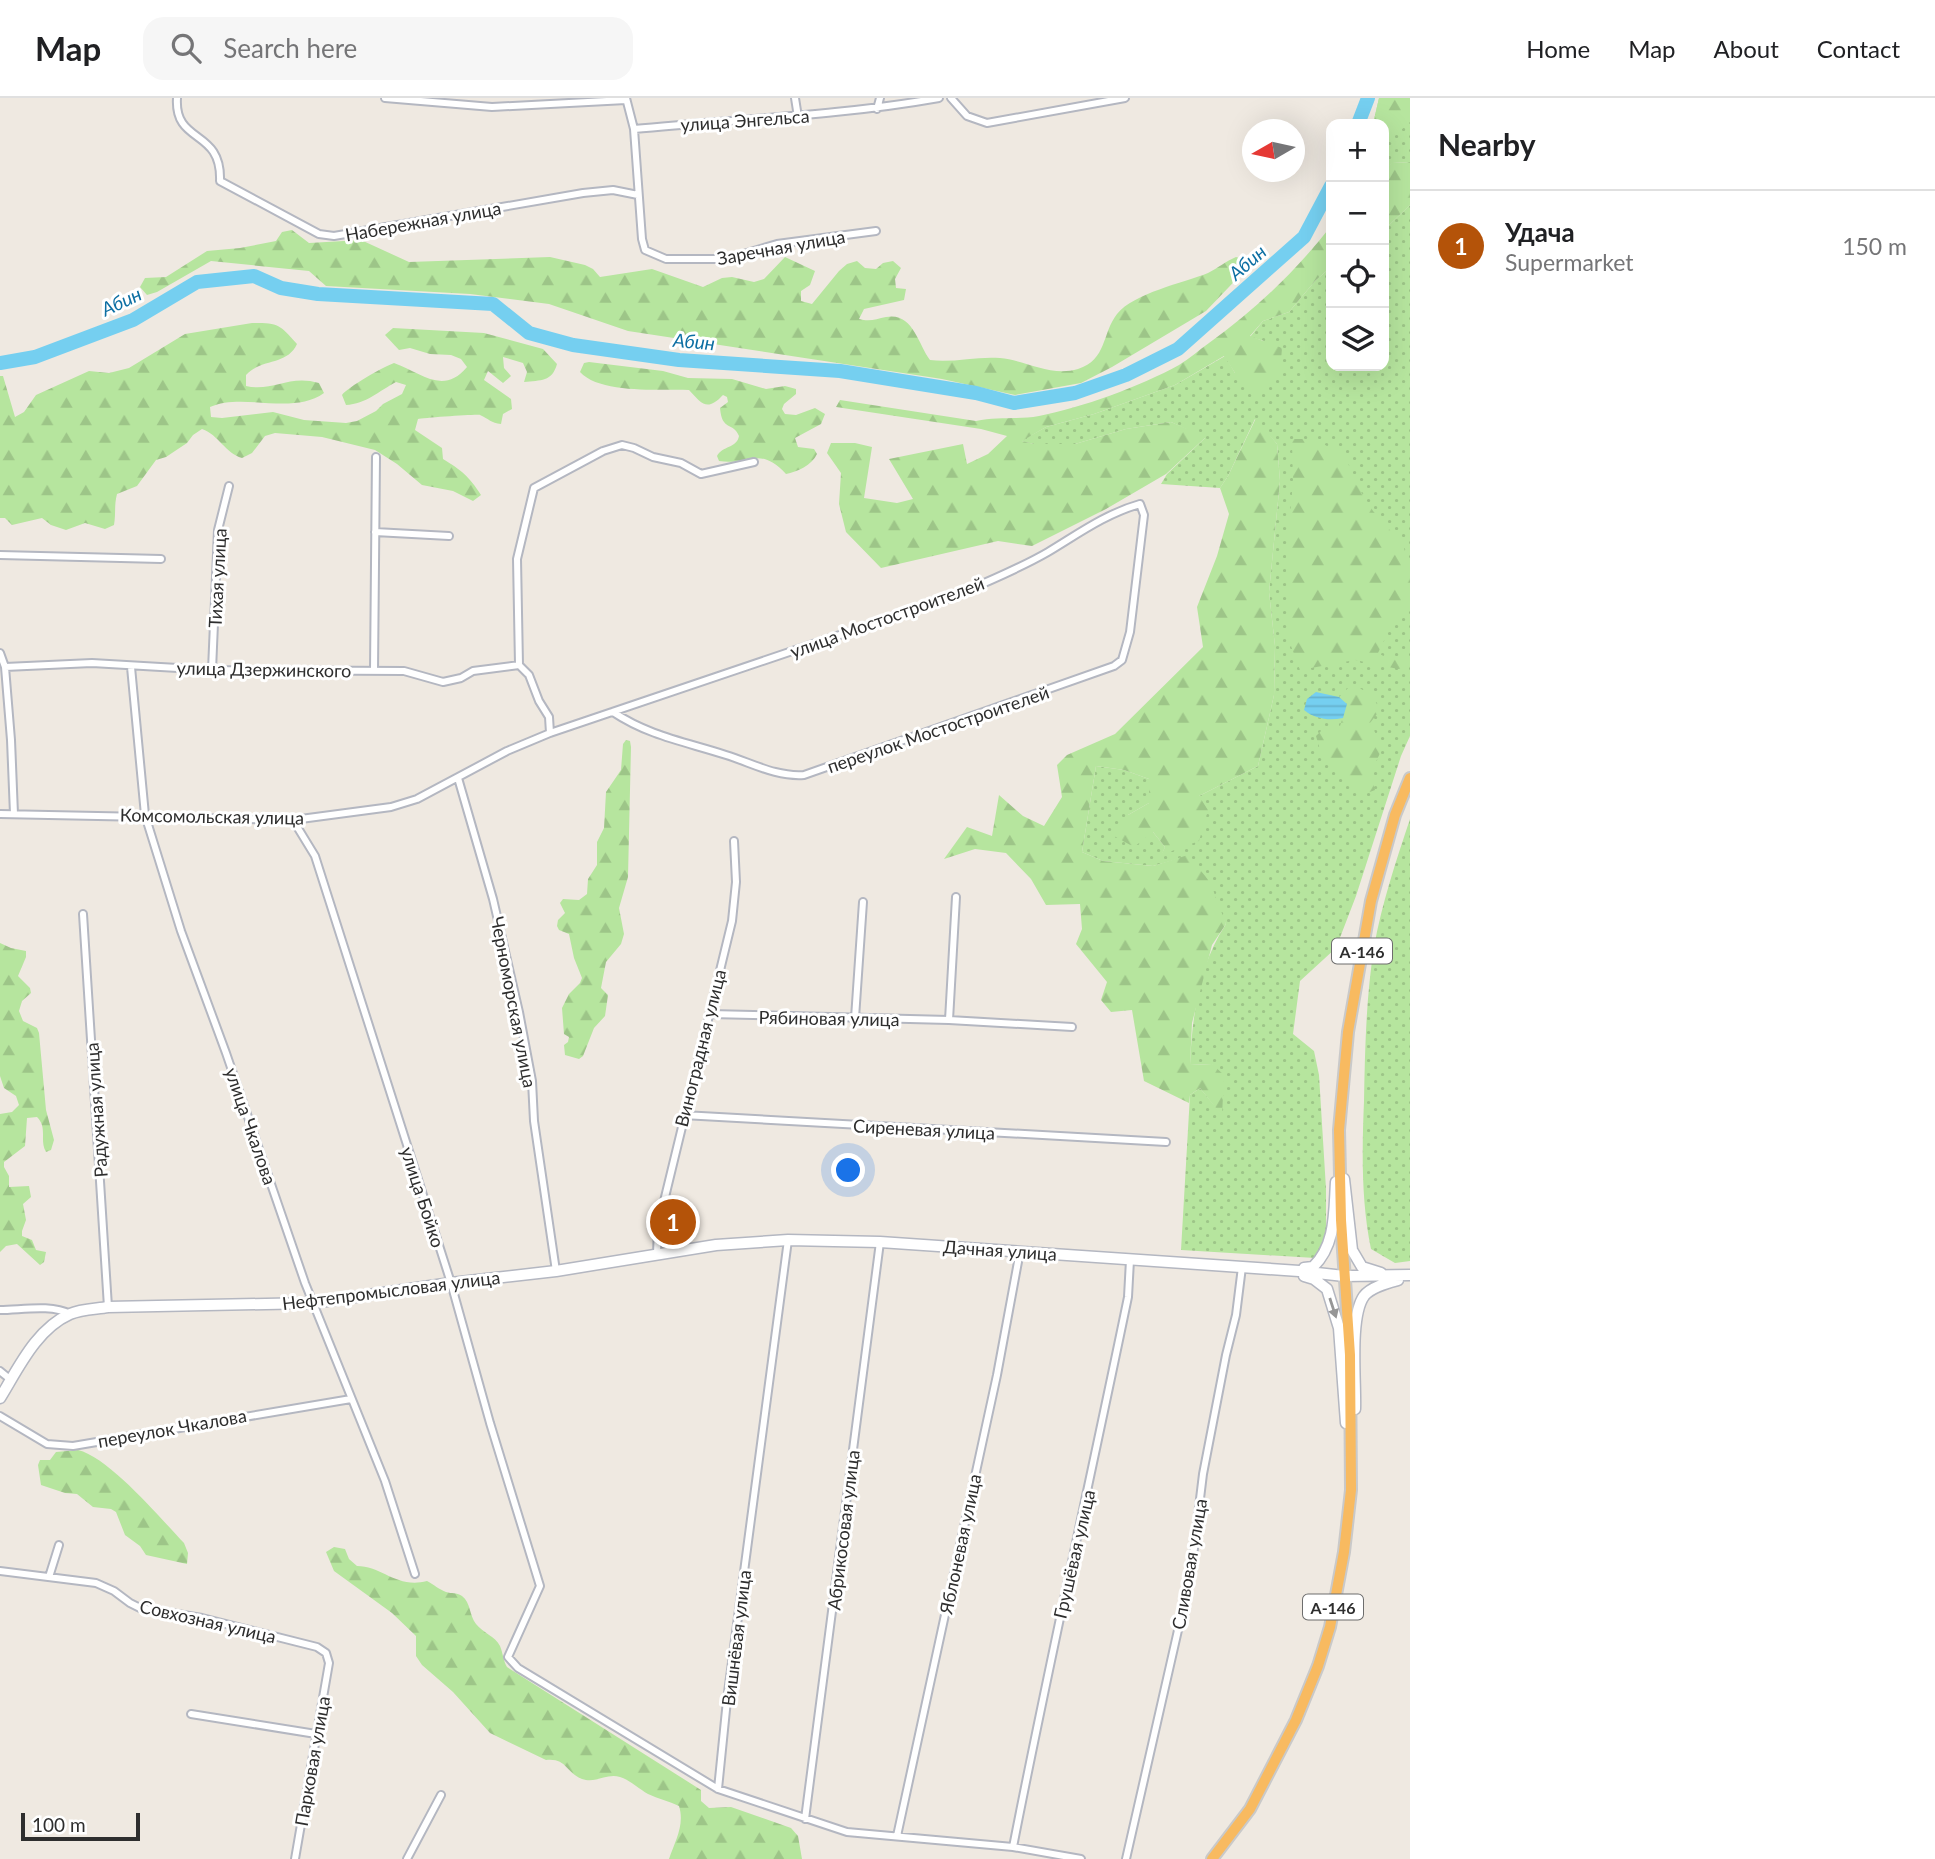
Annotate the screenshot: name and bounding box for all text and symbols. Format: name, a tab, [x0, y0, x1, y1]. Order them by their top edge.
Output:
search box	[143, 17, 633, 80]
text: Map	[35, 28, 101, 68]
icon: search	[167, 29, 205, 67]
text: Search here	[223, 32, 357, 64]
text: Home	[1526, 34, 1590, 63]
text: Map	[1628, 34, 1676, 63]
text: About	[1714, 34, 1779, 63]
text: Contact	[1817, 34, 1900, 63]
street label: улица Энгельса	[680, 105, 810, 135]
north arrow	[1242, 119, 1305, 182]
map controls	[1326, 119, 1389, 371]
button: +	[1326, 119, 1389, 182]
text: Nearby	[1438, 126, 1536, 162]
button: −	[1326, 182, 1389, 245]
street label: Набережная улица	[343, 196, 503, 246]
text: Удача	[1505, 216, 1575, 248]
street label: Заречная улица	[715, 225, 847, 269]
text: 1	[1454, 232, 1468, 260]
text: 150 m	[1842, 232, 1907, 260]
water label: Абин	[1223, 240, 1270, 285]
button: locate	[1326, 245, 1389, 308]
text: Supermarket	[1505, 248, 1634, 276]
water label: Абин	[96, 282, 145, 321]
button: layers	[1326, 308, 1389, 371]
water label: Абин	[671, 328, 716, 354]
street label: Тихая улица	[203, 528, 231, 628]
street label: улица Мостостроителей	[787, 572, 987, 662]
street label: улица Дзержинского	[176, 656, 352, 682]
street label: переулок Мостостроителей	[824, 681, 1052, 777]
street label: Комсомольская улица	[120, 803, 304, 829]
street label: Черноморская улица	[487, 914, 541, 1090]
road number: А-146	[1332, 938, 1392, 964]
street label: Виноградная улица	[670, 967, 730, 1129]
street label: Рябиновая улица	[758, 1006, 900, 1030]
street label: Радужная улица	[80, 1042, 112, 1178]
street label: улица Чкалова	[221, 1065, 281, 1187]
street label: Сиреневая улица	[852, 1114, 996, 1144]
street label: улица Бойко	[396, 1144, 450, 1250]
your location	[831, 1153, 865, 1187]
pin: 1	[650, 1196, 696, 1248]
street label: Дачная улица	[942, 1235, 1058, 1265]
street label: Нефтепромысловая улица	[281, 1266, 501, 1314]
one-way arrow	[1328, 1297, 1338, 1318]
street label: переулок Чкалова	[96, 1404, 248, 1452]
street label: Абрикосовая улица	[822, 1449, 864, 1611]
street label: Яблоневая улица	[934, 1472, 986, 1617]
street label: Грушёвая улица	[1048, 1487, 1100, 1621]
street label: Сливовая улица	[1167, 1497, 1211, 1631]
street label: Вишнёвая улица	[717, 1569, 755, 1707]
street label: Совхозная улица	[138, 1595, 278, 1647]
road number: А-146	[1303, 1595, 1363, 1620]
street label: Парковая улица	[290, 1694, 334, 1828]
scale bar	[21, 1810, 140, 1842]
text: 100 m	[32, 1813, 86, 1836]

